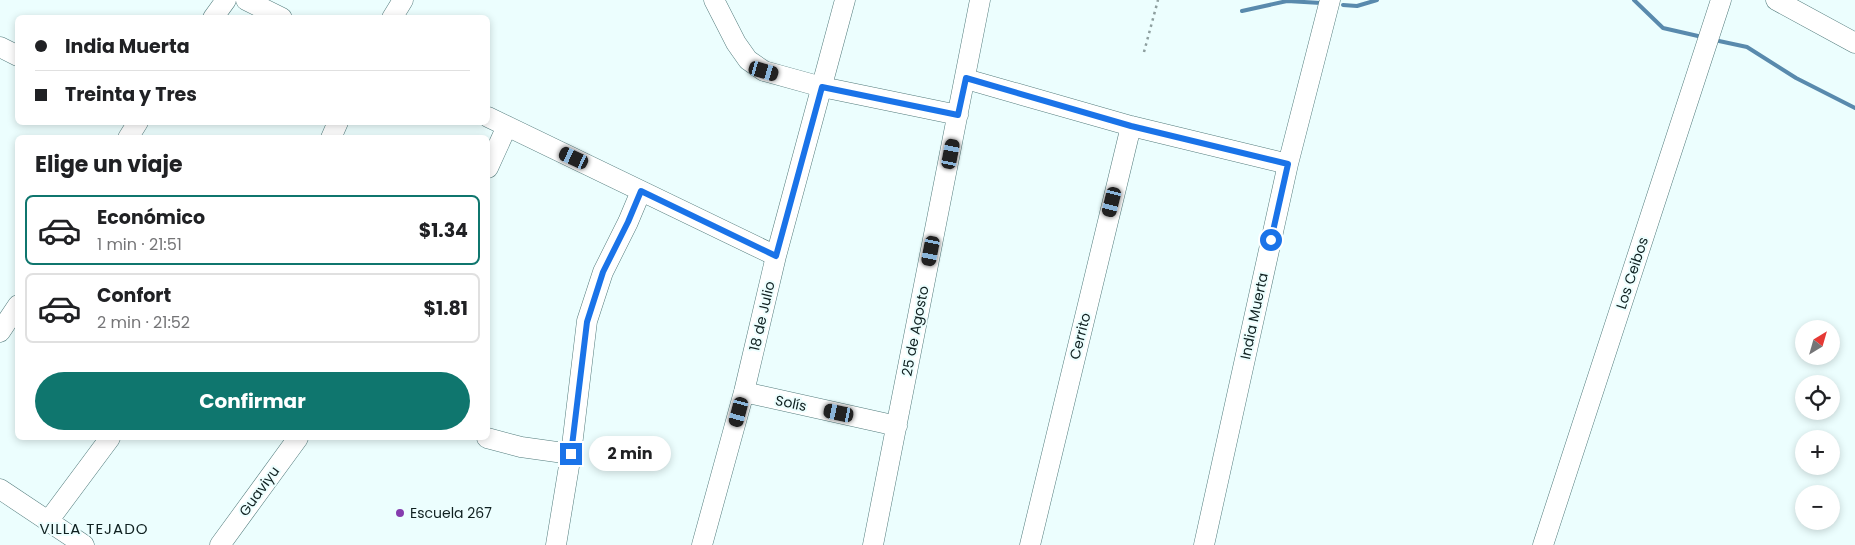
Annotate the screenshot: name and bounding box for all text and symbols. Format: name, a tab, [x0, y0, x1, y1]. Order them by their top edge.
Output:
text: India Muerta	[65, 33, 190, 60]
car	[747, 60, 780, 82]
text: Treinta y Tres	[65, 81, 197, 108]
car	[940, 138, 961, 170]
car	[557, 145, 590, 171]
text: Elige un viaje	[35, 149, 183, 180]
car	[1101, 186, 1122, 218]
text: Económico	[97, 204, 205, 231]
icon: car	[37, 208, 82, 253]
text: $1.34	[419, 217, 468, 244]
route start	[1260, 229, 1282, 251]
text: 1 min · 21:51	[97, 233, 182, 256]
street label: Los Ceibos	[1611, 234, 1653, 312]
car	[920, 235, 941, 267]
street label: India Muerta	[1235, 271, 1273, 361]
street label: 18 de Julio	[744, 279, 780, 353]
text: Confort	[97, 282, 171, 309]
street label: 25 de Agosto	[896, 284, 934, 378]
icon: car	[37, 286, 82, 331]
text: $1.81	[424, 295, 468, 322]
text: 2 min · 21:52	[97, 311, 190, 334]
street label: Cerrito	[1065, 311, 1095, 361]
north arrow	[1795, 320, 1840, 365]
map controls	[1795, 320, 1840, 530]
button: Confirmar	[35, 372, 470, 430]
button: locate	[1795, 375, 1840, 420]
street label: Solís	[774, 390, 808, 416]
car	[727, 396, 750, 428]
car	[822, 403, 855, 423]
button: +	[1795, 430, 1840, 475]
callout: 2 min	[588, 436, 671, 472]
text: 2 min	[608, 442, 652, 465]
route end	[560, 443, 582, 465]
street label: Guaviyu	[234, 462, 284, 520]
button: −	[1795, 485, 1840, 530]
place label: Escuela 267	[410, 503, 492, 523]
marker: Escuela 267	[394, 507, 406, 519]
district label: VILLA TEJADO	[39, 518, 149, 539]

